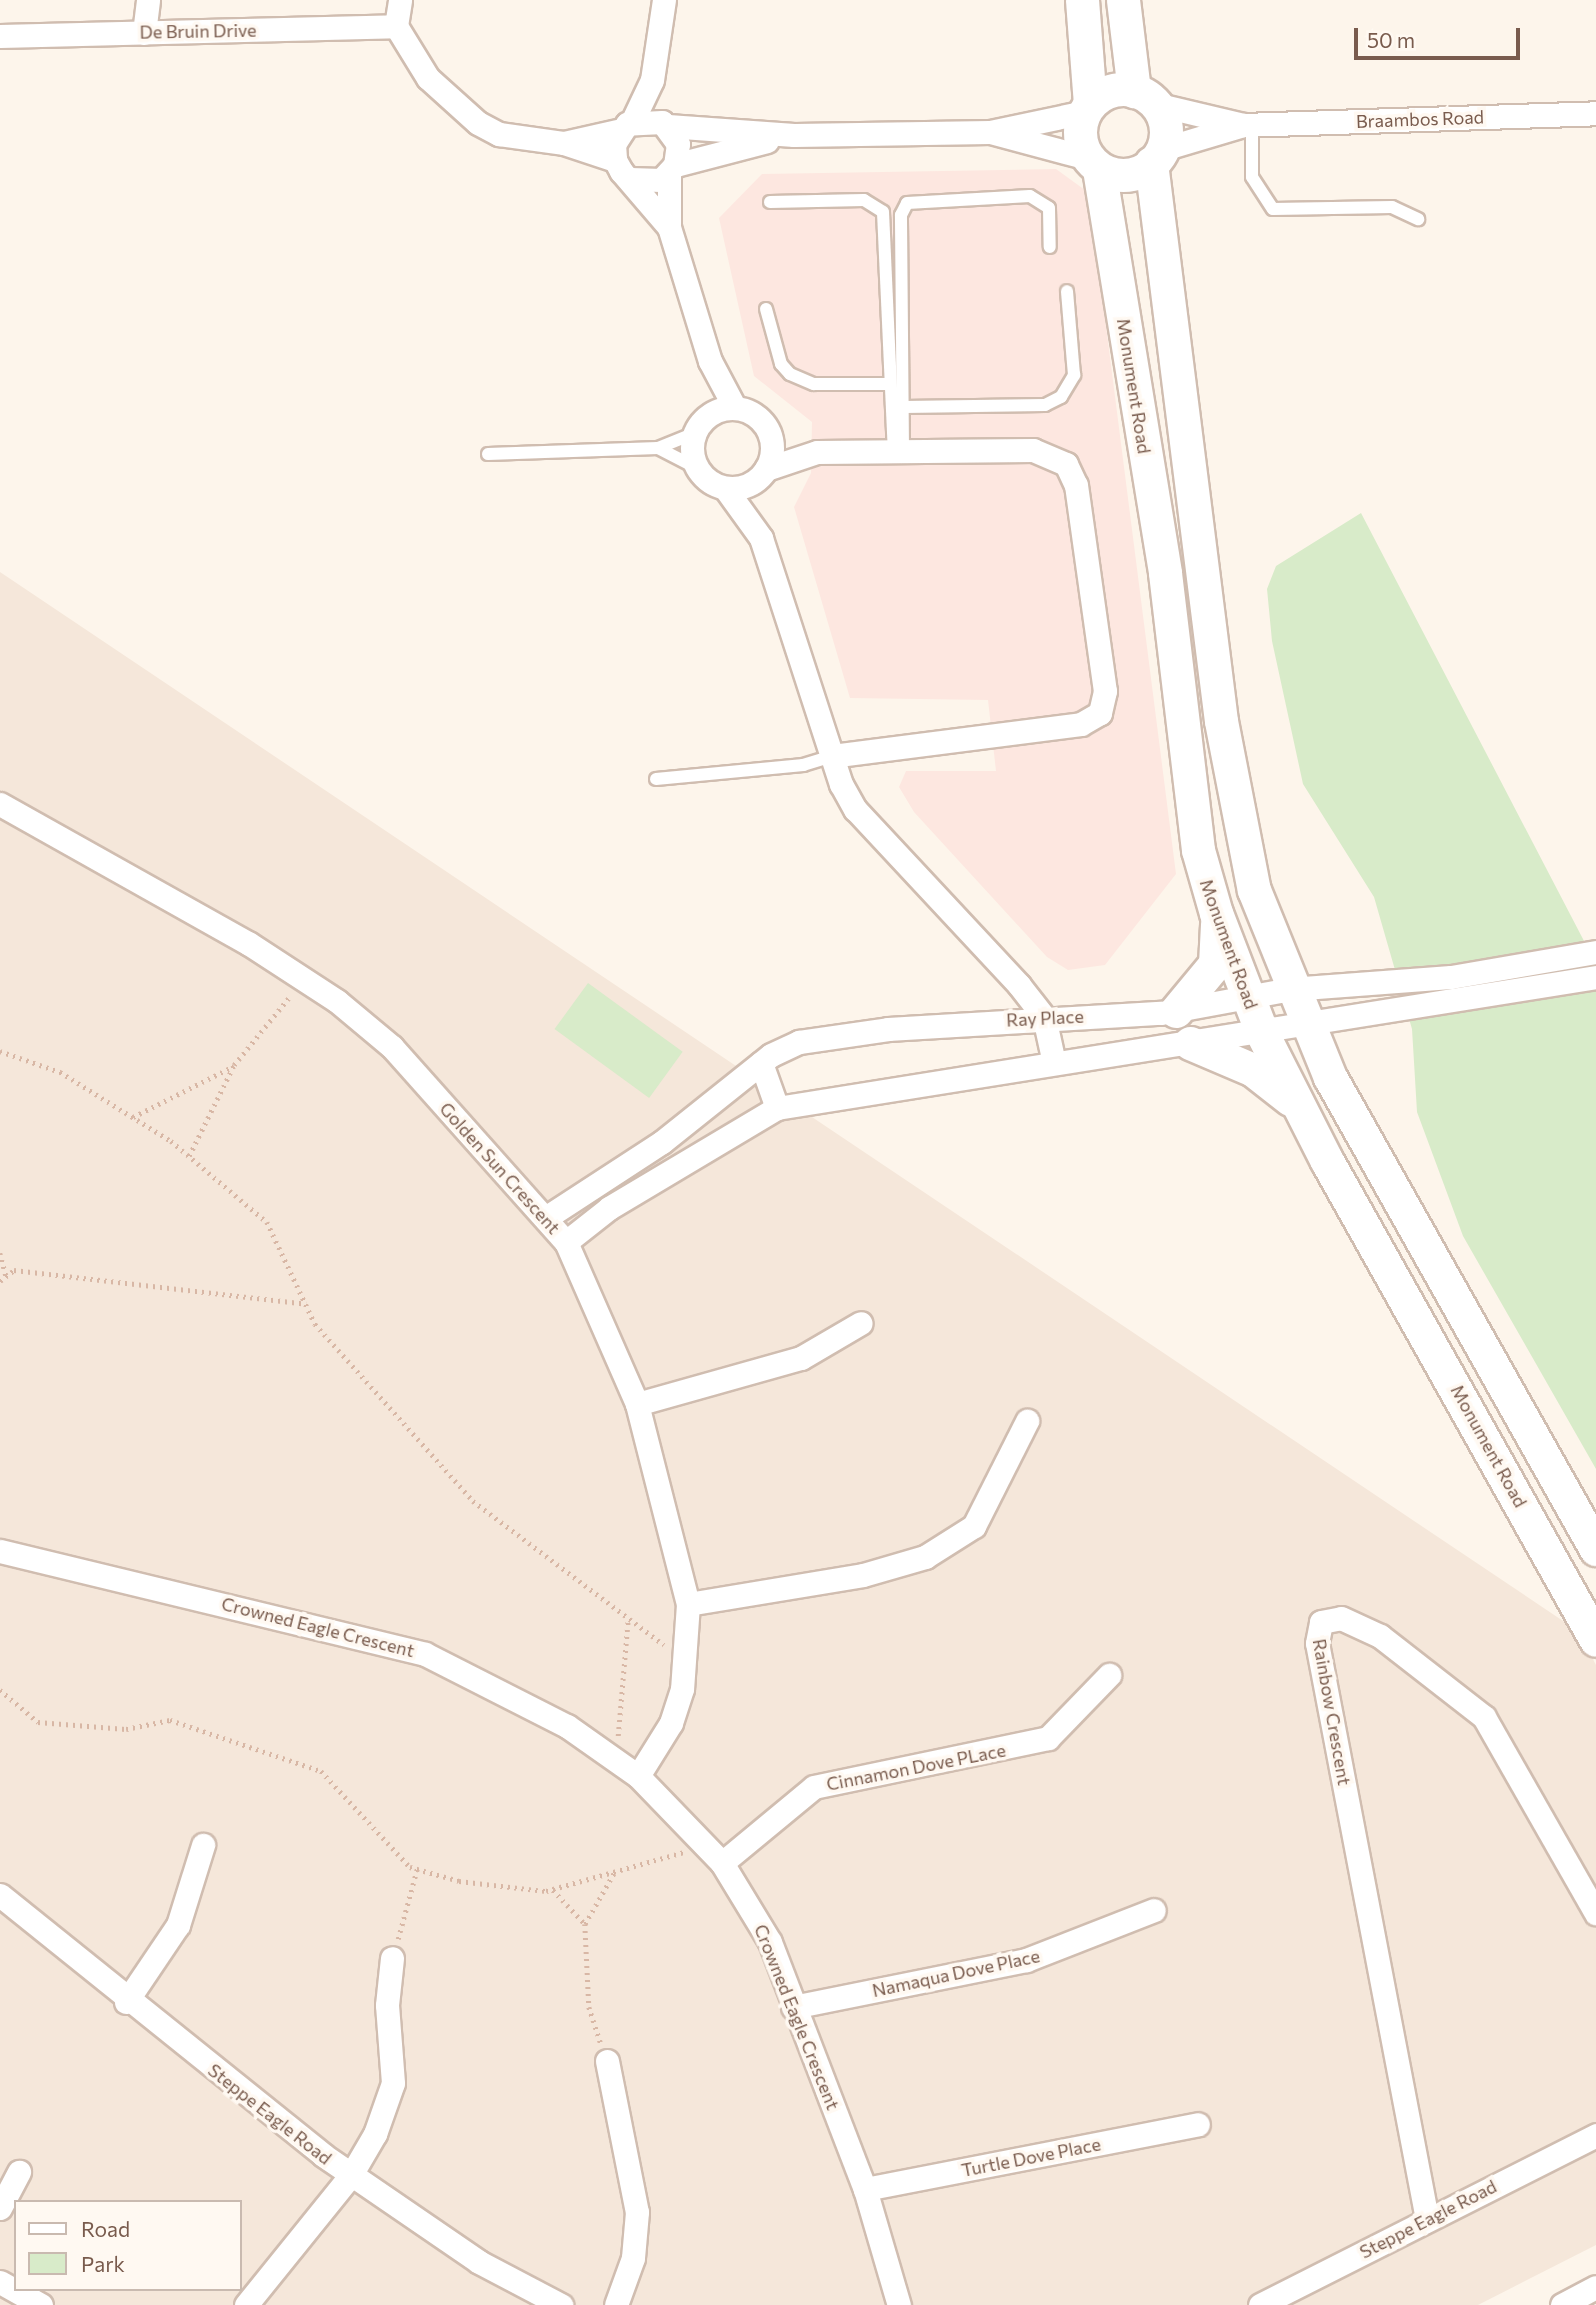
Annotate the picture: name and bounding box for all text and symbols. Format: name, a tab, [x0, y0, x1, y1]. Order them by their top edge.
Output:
scale bar	[1358, 14, 1524, 58]
street label: De Bruin Drive	[139, 19, 257, 43]
text: 50 m	[1367, 27, 1415, 52]
street label: Braambos Road	[1356, 106, 1484, 132]
street label: Monument Road	[1113, 317, 1155, 455]
street label: Monument Road	[1195, 876, 1263, 1012]
street label: Ray Place	[1006, 1005, 1084, 1031]
street label: Golden Sun Crescent	[435, 1098, 565, 1238]
street label: Monument Road	[1446, 1381, 1532, 1511]
street label: Crowned Eagle Crescent	[219, 1593, 417, 1661]
street label: Rainbow Crescent	[1308, 1637, 1356, 1787]
street label: Cinnamon Dove PLace	[825, 1739, 1007, 1795]
street label: Crowned Eagle Crescent	[750, 1921, 844, 2113]
street label: Namaqua Dove Place	[870, 1945, 1042, 2001]
street label: Steppe Eagle Road	[204, 2059, 336, 2169]
street label: Turtle Dove Place	[960, 2133, 1102, 2181]
street label: Steppe Eagle Road	[1356, 2175, 1500, 2263]
legend	[14, 2200, 242, 2291]
text: Road	[81, 2216, 130, 2241]
text: Park	[81, 2251, 125, 2276]

